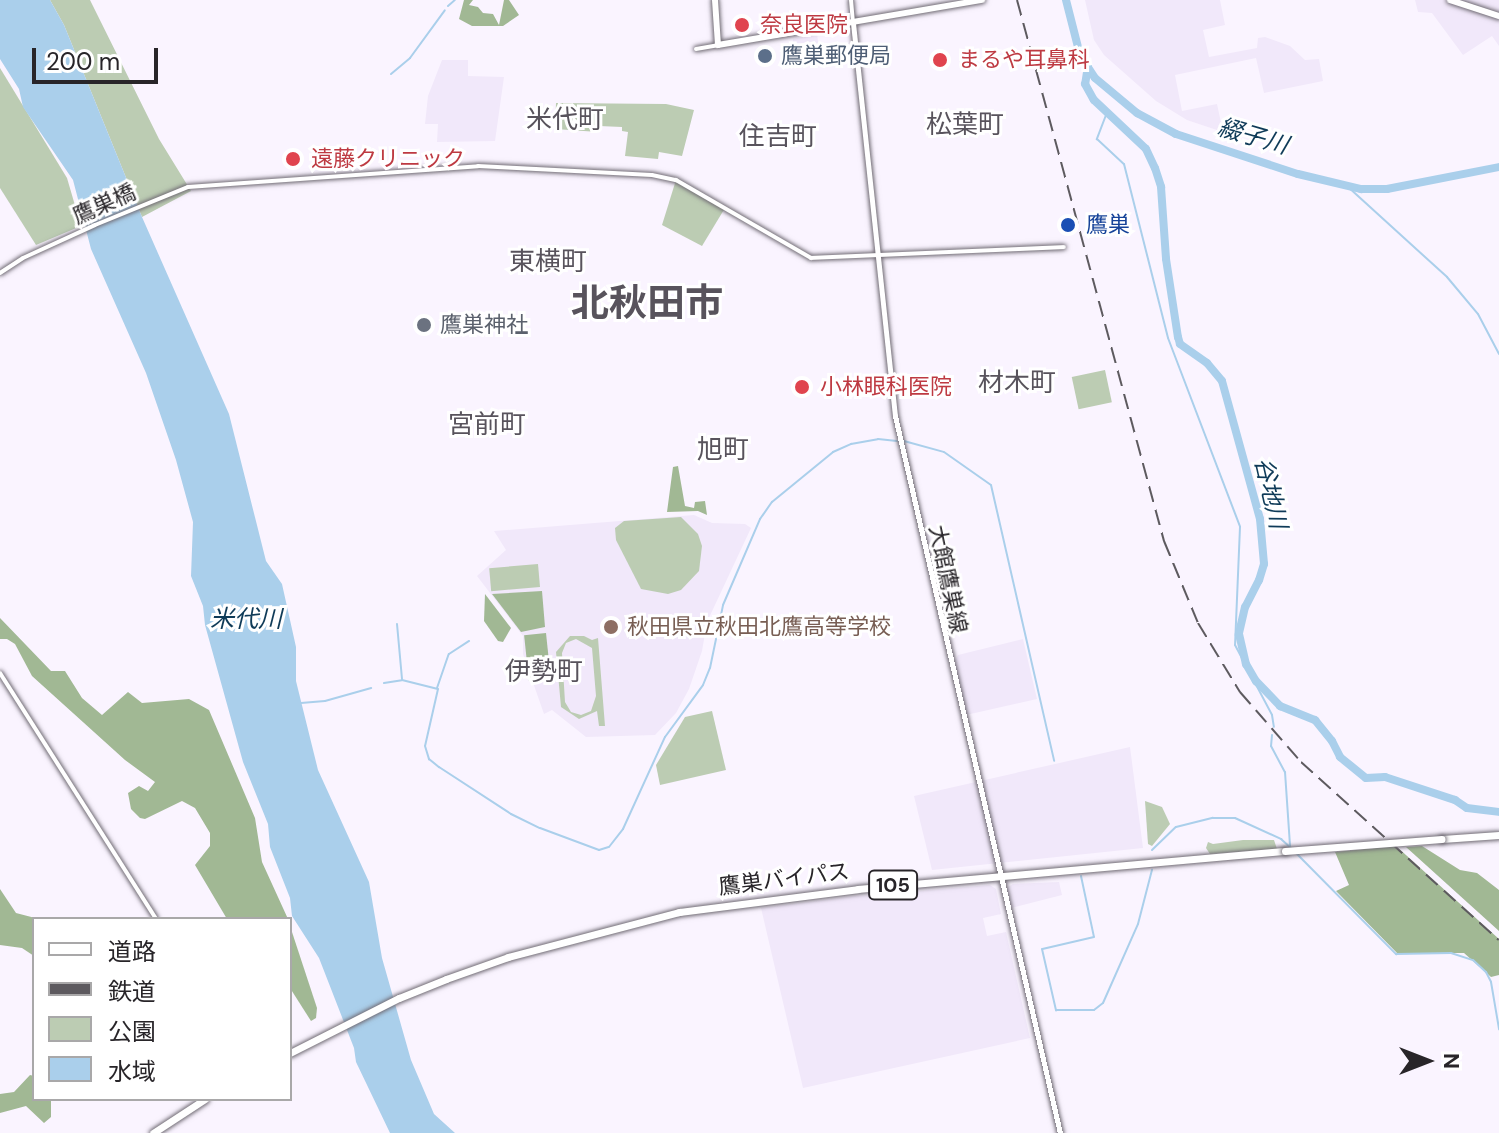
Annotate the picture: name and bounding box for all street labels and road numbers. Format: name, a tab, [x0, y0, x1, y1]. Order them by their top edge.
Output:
street label: 鷹巣橋	[68, 179, 140, 229]
street label: 大館鷹巣線	[924, 522, 972, 636]
street label: 鷹巣バイパス	[717, 858, 851, 900]
road number: 105	[867, 869, 919, 901]

